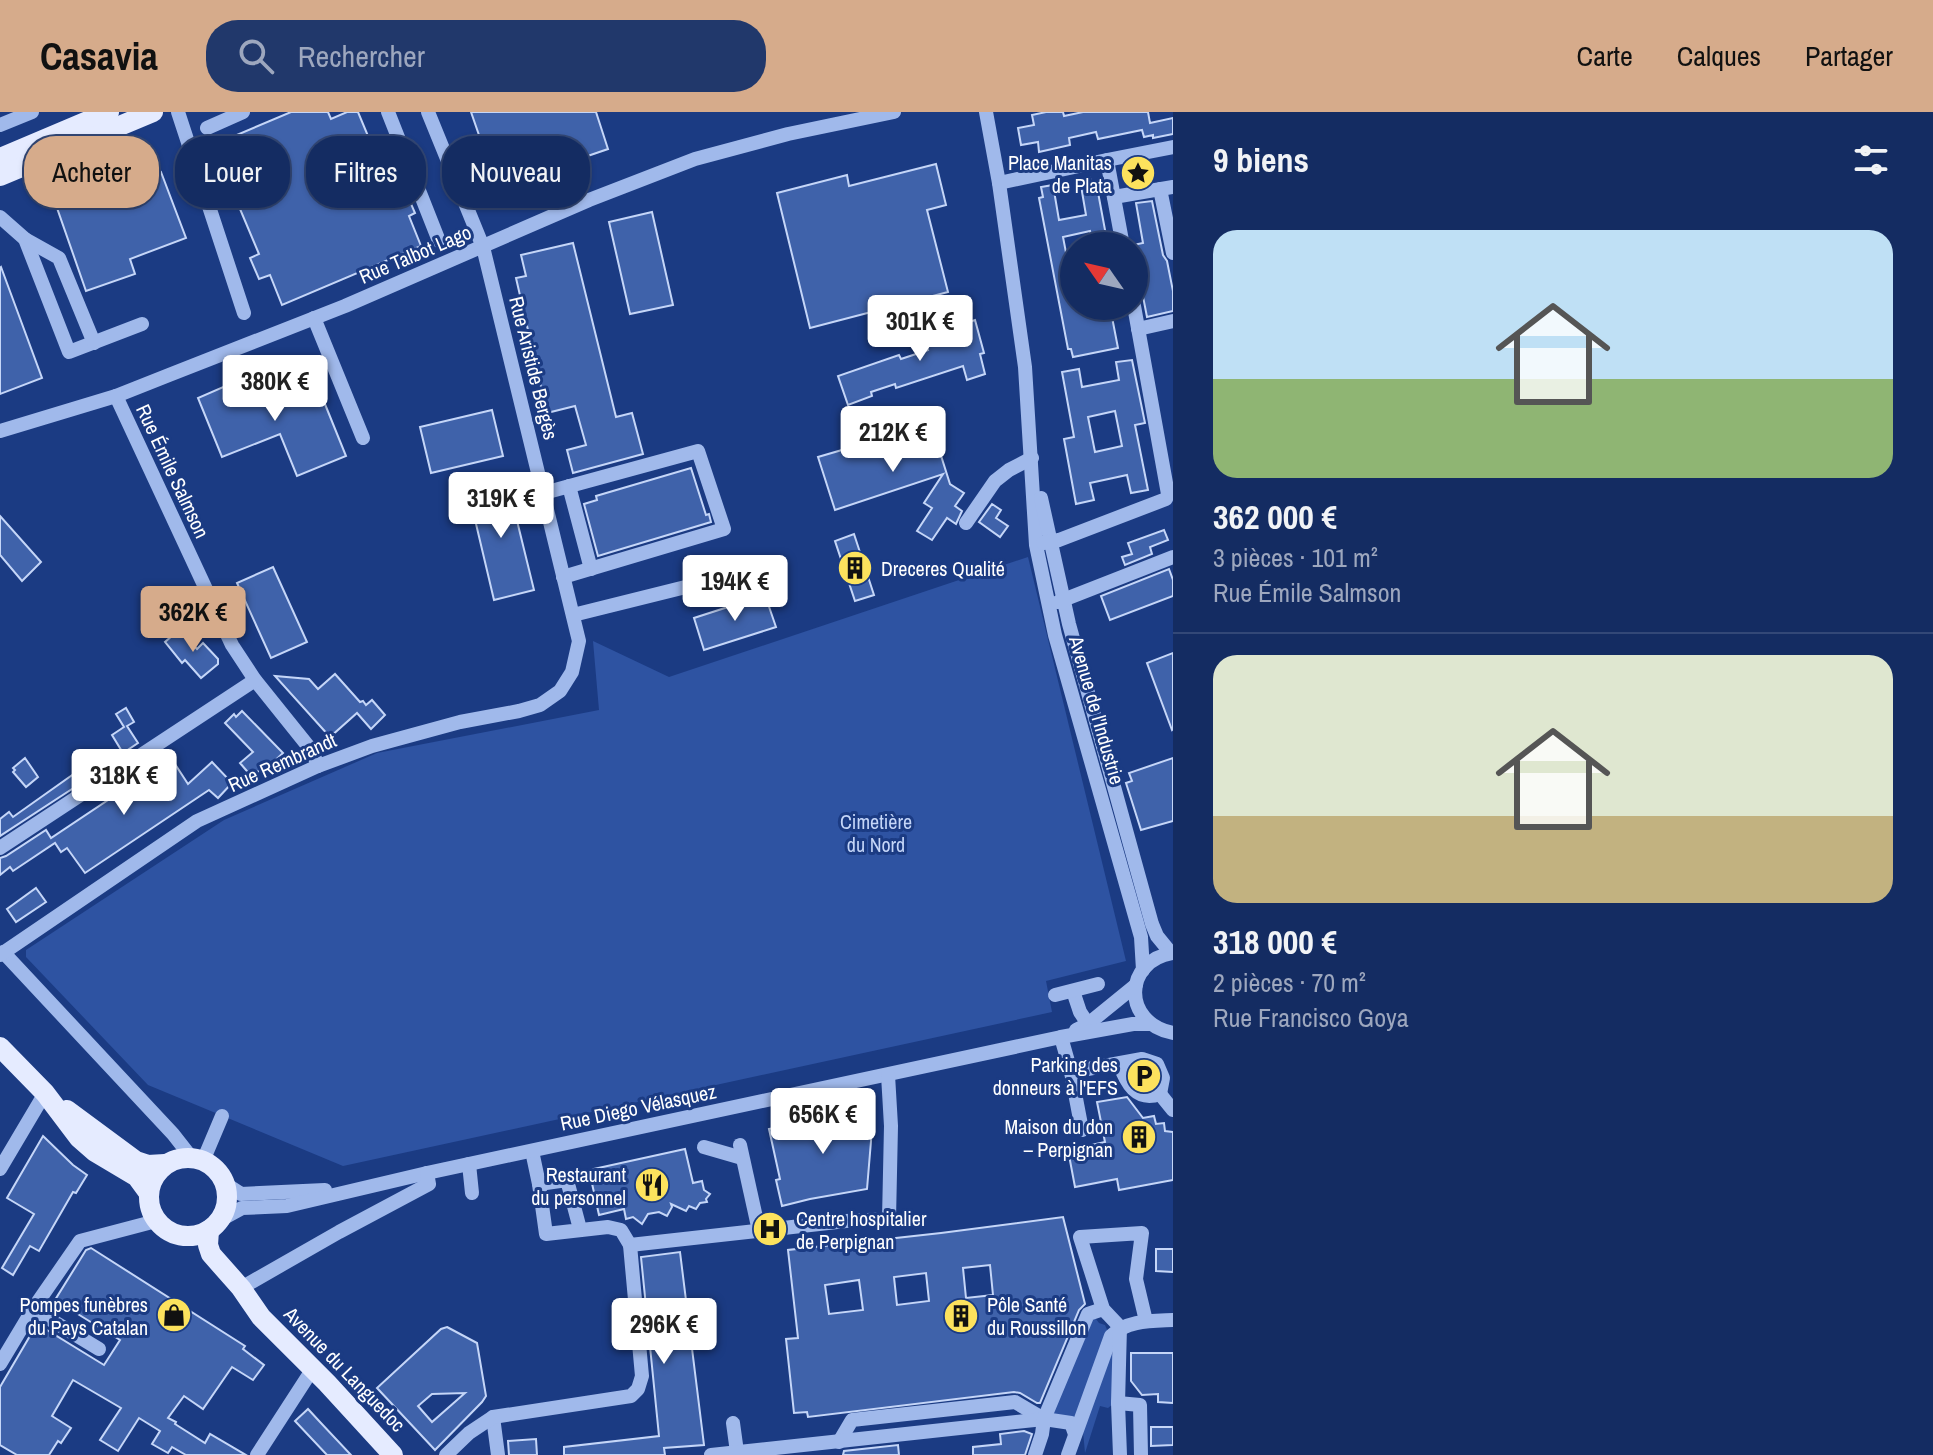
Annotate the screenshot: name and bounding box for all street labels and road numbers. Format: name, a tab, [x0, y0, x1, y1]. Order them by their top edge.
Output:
street label: Rue Talbot Lago	[355, 218, 475, 290]
street label: Rue Aristide Bergès	[503, 294, 565, 442]
street label: Rue Émile Salmson	[130, 400, 216, 542]
street label: Avenue de l'Industrie	[1063, 632, 1131, 787]
street label: Rue Rembrandt	[224, 726, 341, 798]
street label: Rue Diego Vélasquez	[558, 1077, 718, 1137]
street label: Avenue du Languedoc	[278, 1300, 412, 1437]

